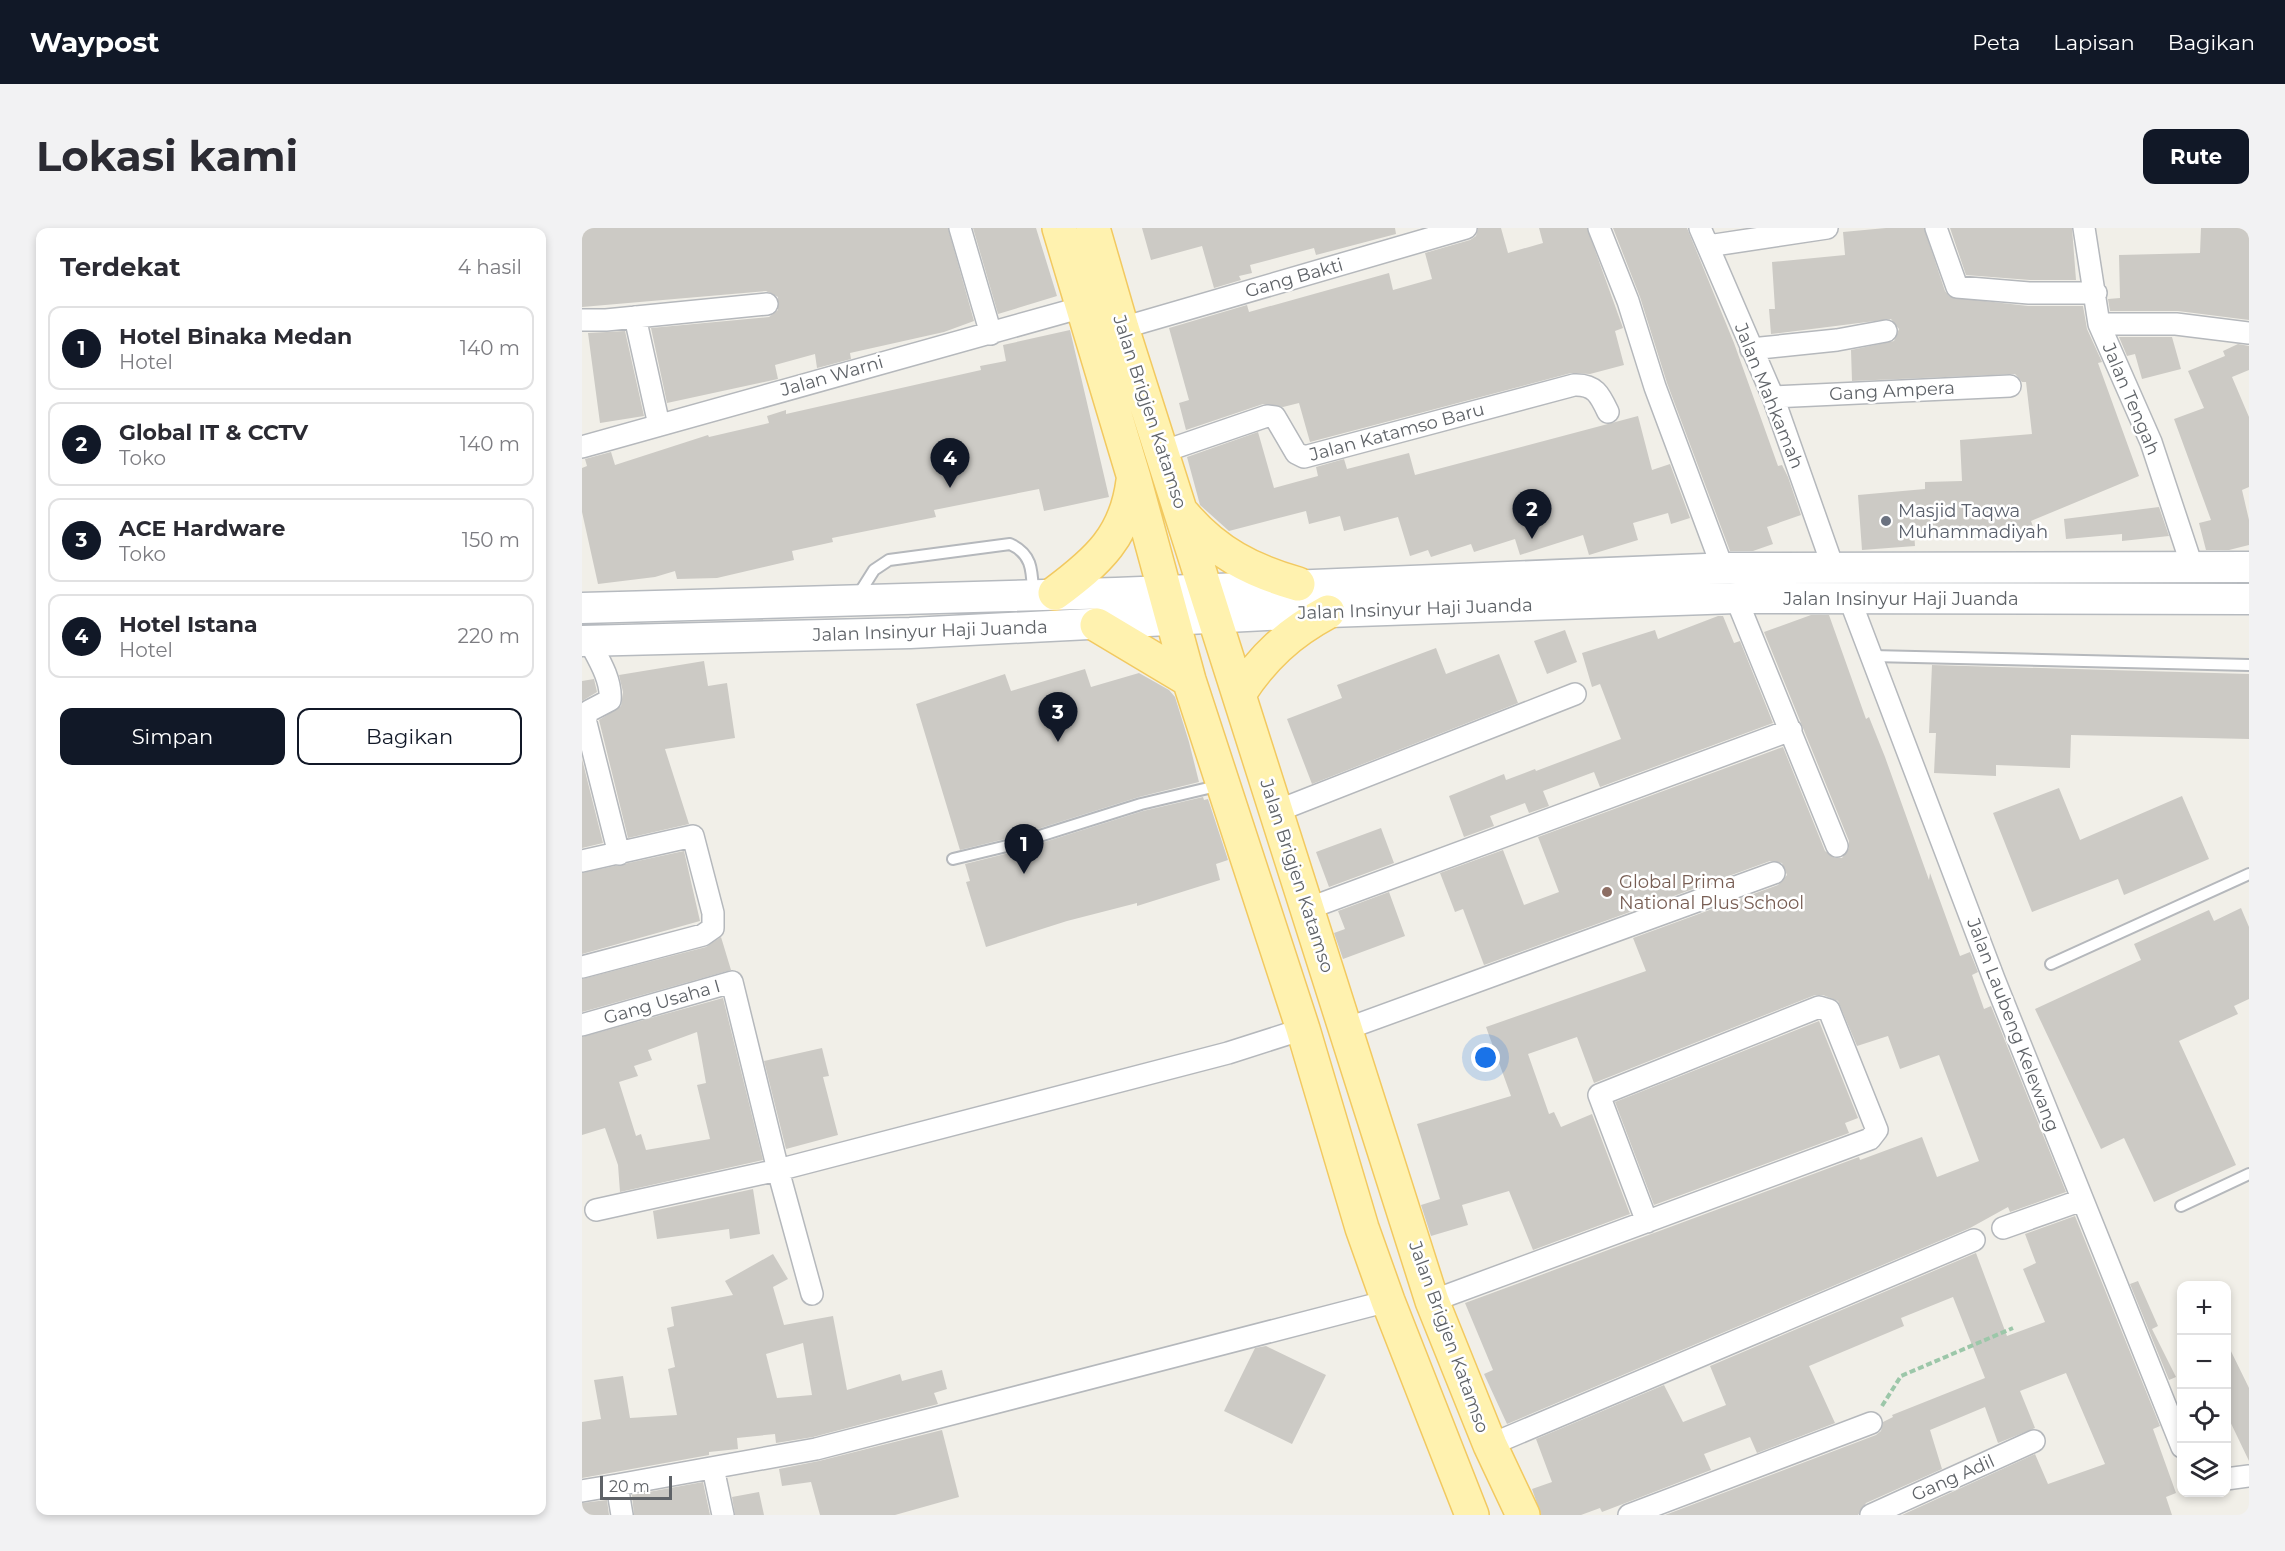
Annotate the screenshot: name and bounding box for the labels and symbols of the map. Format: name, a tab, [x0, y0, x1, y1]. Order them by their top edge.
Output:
street label: Gang Bakti	[1242, 254, 1346, 302]
street label: Jalan Brigjen Katamso	[1108, 311, 1192, 512]
street label: Jalan Mahkamah	[1729, 319, 1808, 472]
street label: Jalan Tengah	[2097, 339, 2164, 458]
street label: Jalan Warni	[777, 351, 886, 401]
street label: Gang Ampera	[1829, 377, 1955, 405]
street label: Jalan Katamso Baru	[1306, 398, 1487, 466]
pin: 4	[930, 438, 970, 488]
pin: 2	[1512, 490, 1552, 539]
place label: Masjid Taqwa Muhammadiyah	[1898, 500, 2048, 543]
marker: Masjid Taqwa Muhammadiyah	[1879, 514, 1893, 528]
street label: Jalan Insinyur Haji Juanda	[1782, 588, 2019, 610]
street label: Jalan Insinyur Haji Juanda	[1296, 594, 1533, 624]
street label: Jalan Insinyur Haji Juanda	[811, 616, 1048, 646]
pin: 3	[1038, 692, 1078, 742]
street label: Jalan Brigjen Katamso	[1255, 775, 1339, 976]
pin: 1	[1004, 824, 1044, 874]
place label: Global Prima National Plus School	[1619, 871, 1804, 914]
marker: Global Prima National Plus School	[1600, 885, 1614, 899]
street label: Jalan Laubeng Kelewang	[1962, 914, 2064, 1135]
street label: Gang Usaha I	[601, 975, 723, 1029]
your location	[1471, 1043, 1500, 1072]
street label: Jalan Brigjen Katamso	[1404, 1237, 1494, 1436]
street label: Gang Adil	[1908, 1450, 1998, 1506]
scale bar	[600, 1473, 672, 1500]

